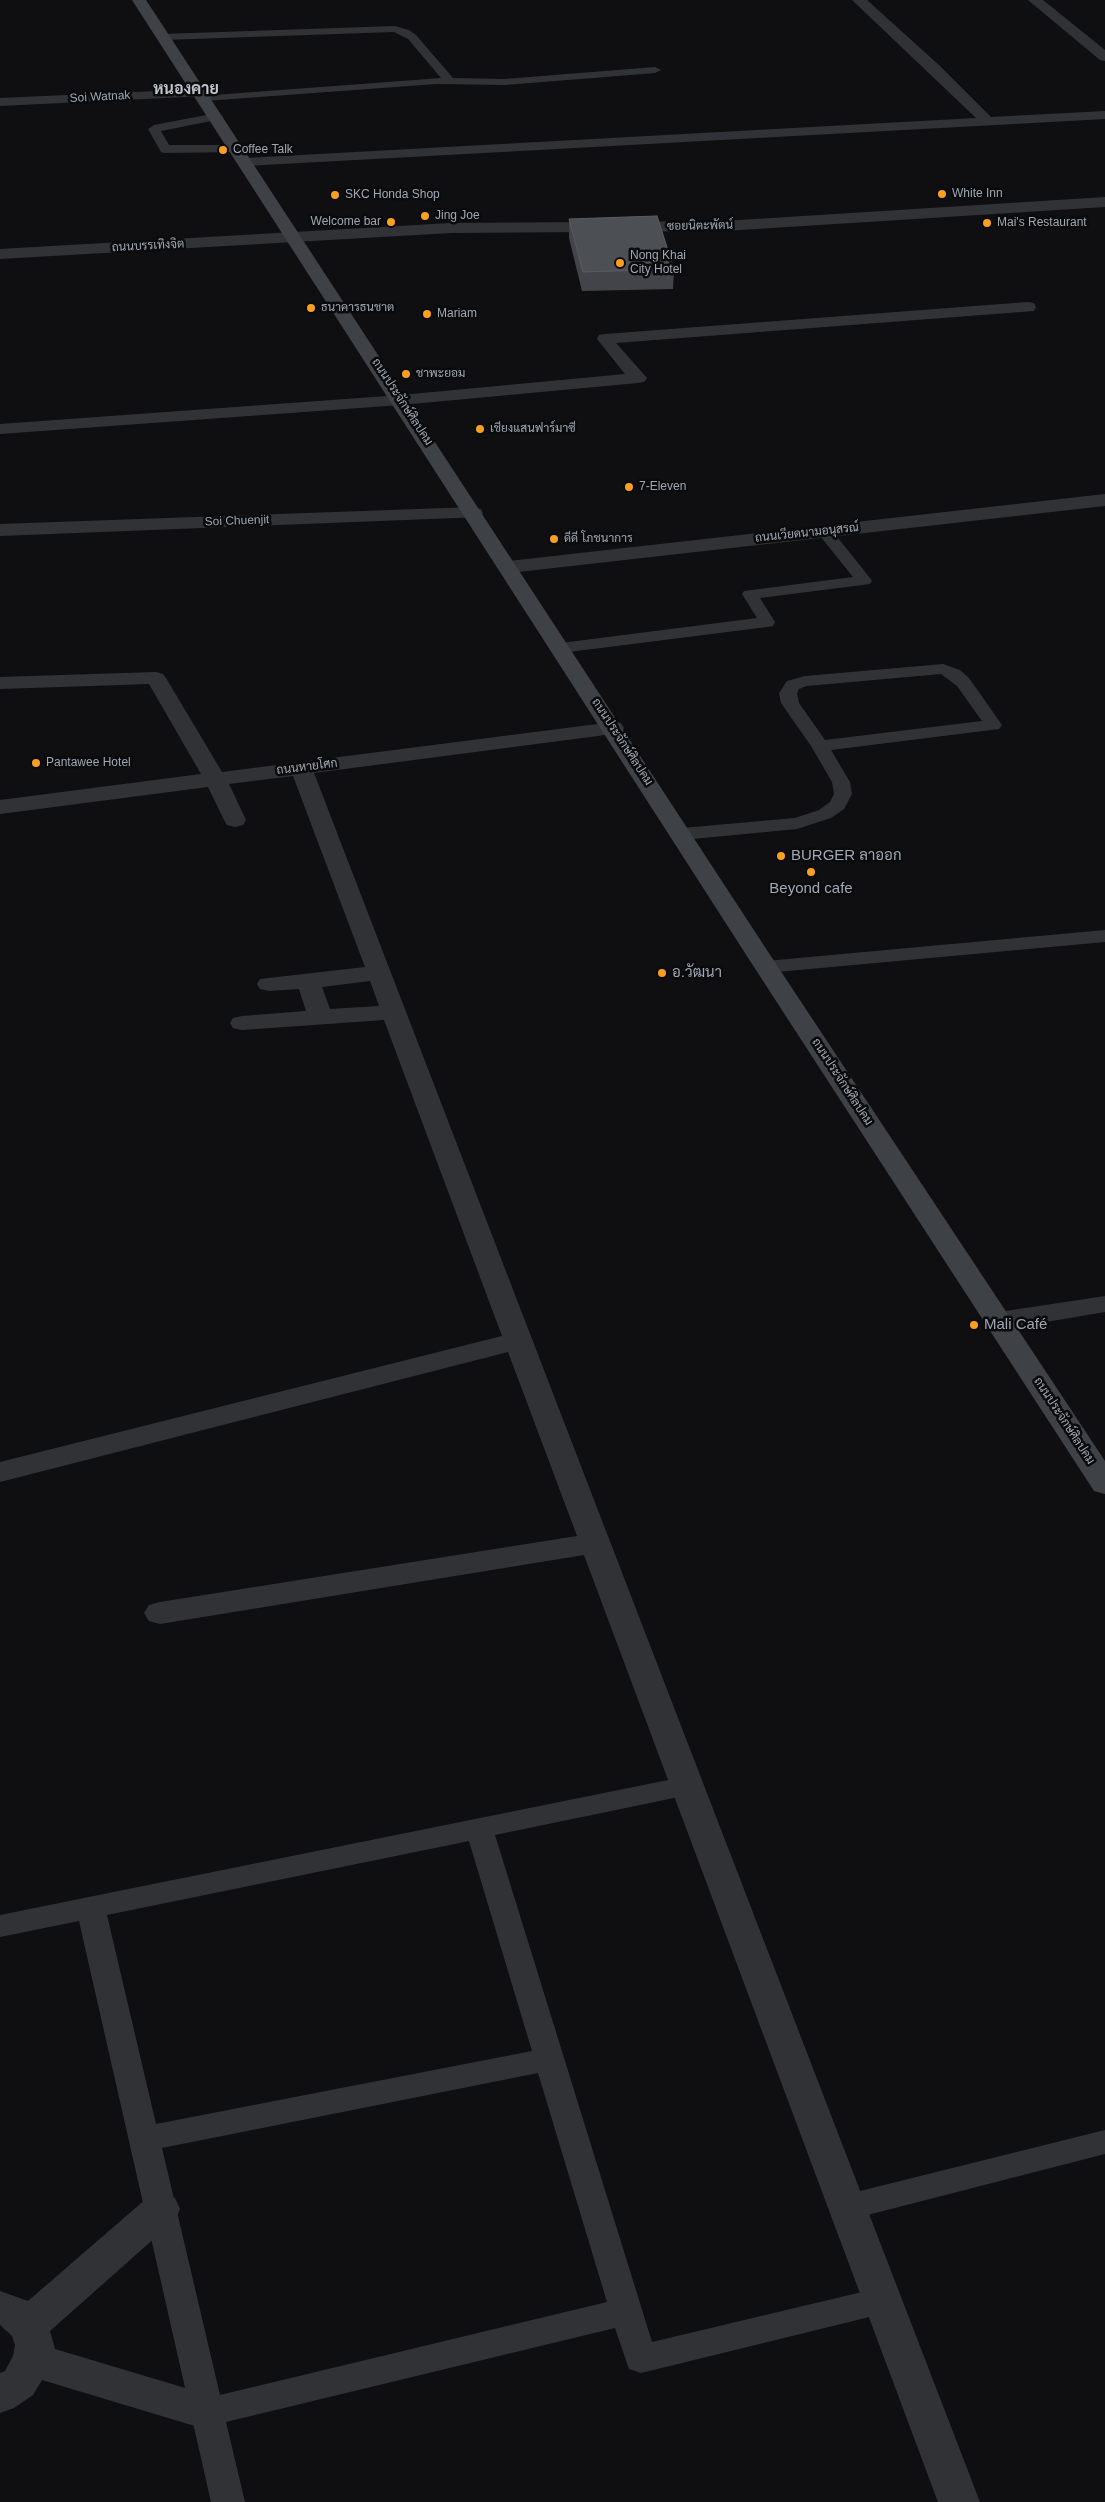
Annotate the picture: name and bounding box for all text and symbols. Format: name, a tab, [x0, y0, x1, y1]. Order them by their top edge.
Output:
district label: หนองคาย	[153, 80, 219, 100]
street label: Soi Watnak	[69, 88, 131, 106]
place label: Coffee Talk	[233, 143, 293, 157]
marker: Coffee Talk	[217, 144, 229, 156]
place label: White Inn	[952, 187, 1003, 201]
place label: SKC Honda Shop	[345, 188, 440, 202]
marker: White Inn	[936, 188, 948, 200]
marker: SKC Honda Shop	[329, 189, 341, 201]
place label: Jing Joe	[435, 209, 480, 223]
marker: Jing Joe	[419, 210, 431, 222]
place label: Welcome bar	[311, 215, 381, 229]
marker: Welcome bar	[385, 216, 397, 228]
place label: Mai's Restaurant	[997, 216, 1087, 230]
marker: Mai's Restaurant	[981, 217, 993, 229]
street label: ซอยนิตะพัตน์	[667, 218, 733, 234]
street label: ถนนบรรเทิงจิต	[111, 237, 185, 255]
place label: Nong Khai City Hotel	[630, 249, 686, 277]
marker: Nong Khai City Hotel	[614, 257, 626, 269]
place label: ธนาคารธนชาต	[321, 301, 394, 315]
marker: ธนาคารธนชาต	[305, 302, 317, 314]
place label: Mariam	[437, 307, 477, 321]
marker: Mariam	[421, 308, 433, 320]
street label: ถนนประจักษ์ศิลปคม	[369, 356, 435, 448]
place label: ชาพะยอม	[416, 367, 465, 381]
marker: ชาพะยอม	[400, 368, 412, 380]
place label: เชียงแสนฟาร์มาซี	[490, 422, 576, 436]
marker: เชียงแสนฟาร์มาซี	[474, 423, 486, 435]
place label: 7-Eleven	[639, 480, 686, 494]
marker: 7-Eleven	[623, 481, 635, 493]
street label: Soi Chuenjit	[204, 513, 270, 529]
street label: ถนนเวียดนามอนุสรณ์	[754, 520, 860, 546]
place label: ดีดี โภชนาการ	[564, 532, 633, 546]
marker: ดีดี โภชนาการ	[548, 533, 560, 545]
street label: ถนนประจักษ์ศิลปคม	[589, 696, 655, 788]
place label: Pantawee Hotel	[46, 756, 131, 770]
street label: ถนนหายโศก	[276, 756, 338, 778]
marker: Pantawee Hotel	[30, 757, 42, 769]
place label: BURGER ลาออก	[791, 847, 902, 865]
marker: BURGER ลาออก	[775, 850, 787, 862]
marker: Beyond cafe	[805, 866, 817, 878]
place label: Beyond cafe	[769, 880, 853, 898]
place label: อ.วัฒนา	[672, 964, 722, 982]
marker: อ.วัฒนา	[656, 967, 668, 979]
street label: ถนนประจักษ์ศิลปคม	[809, 1036, 875, 1128]
place label: Mali Café	[984, 1316, 1047, 1334]
marker: Mali Café	[968, 1319, 980, 1331]
street label: ถนนประจักษ์ศิลปคม	[1031, 1375, 1097, 1467]

